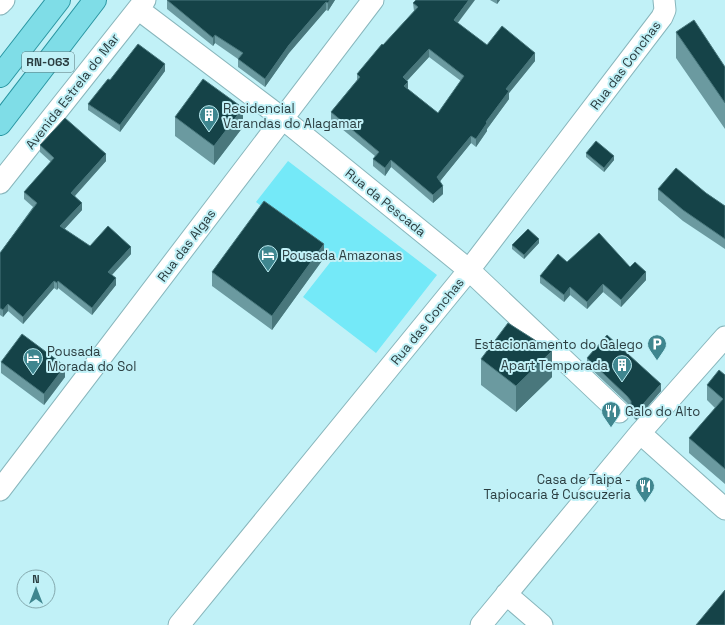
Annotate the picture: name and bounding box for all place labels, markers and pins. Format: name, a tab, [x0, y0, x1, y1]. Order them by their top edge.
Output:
place label: Residencial Varandas do Alagamar	[223, 100, 362, 132]
building icon: Residencial Varandas do Alagamar	[198, 104, 220, 132]
hotel icon: Pousada Amazonas	[257, 244, 279, 272]
place label: Pousada Amazonas	[282, 247, 402, 264]
parking icon: Estacionamento do Galego	[646, 333, 668, 361]
place label: Estacionamento do Galego	[474, 336, 643, 353]
place label: Pousada Morada do Sol	[47, 343, 136, 375]
hotel icon: Pousada Morada do Sol	[22, 347, 44, 375]
building icon: Apart Temporada	[611, 354, 633, 382]
place label: Apart Temporada	[501, 357, 609, 374]
restaurant icon: Galo do Alto	[600, 400, 622, 428]
place label: Galo do Alto	[625, 403, 700, 420]
place label: Casa de Taipa - Tapiocaria & Cuscuzeria	[483, 471, 632, 503]
restaurant icon: Casa de Taipa - Tapiocaria & Cuscuzeria	[634, 475, 656, 503]

